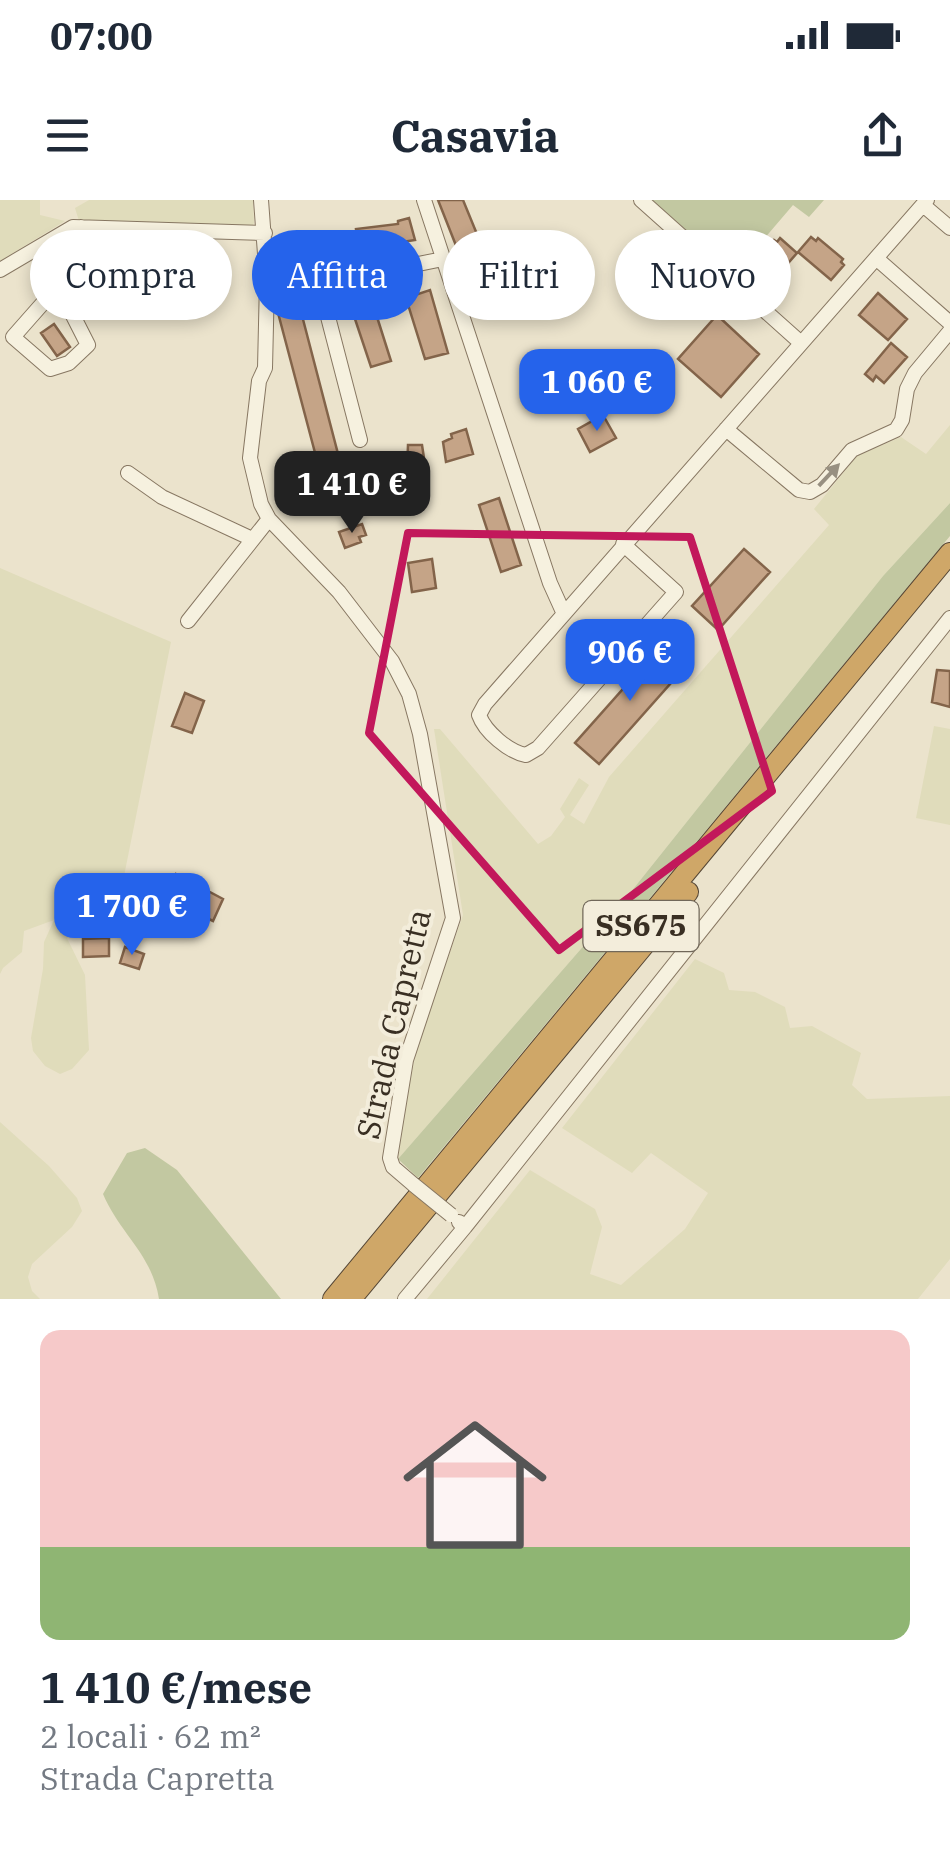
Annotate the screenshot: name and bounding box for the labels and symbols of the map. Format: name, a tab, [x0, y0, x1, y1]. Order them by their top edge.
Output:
pin: 1 060 €	[505, 349, 689, 434]
pin: 1 410 €	[260, 451, 444, 536]
one-way arrow	[817, 464, 840, 488]
pin: 906 €	[560, 619, 700, 704]
pin: 1 700 €	[40, 873, 224, 958]
road number: SS675	[584, 901, 698, 951]
street label: Strada Capretta	[346, 905, 440, 1143]

